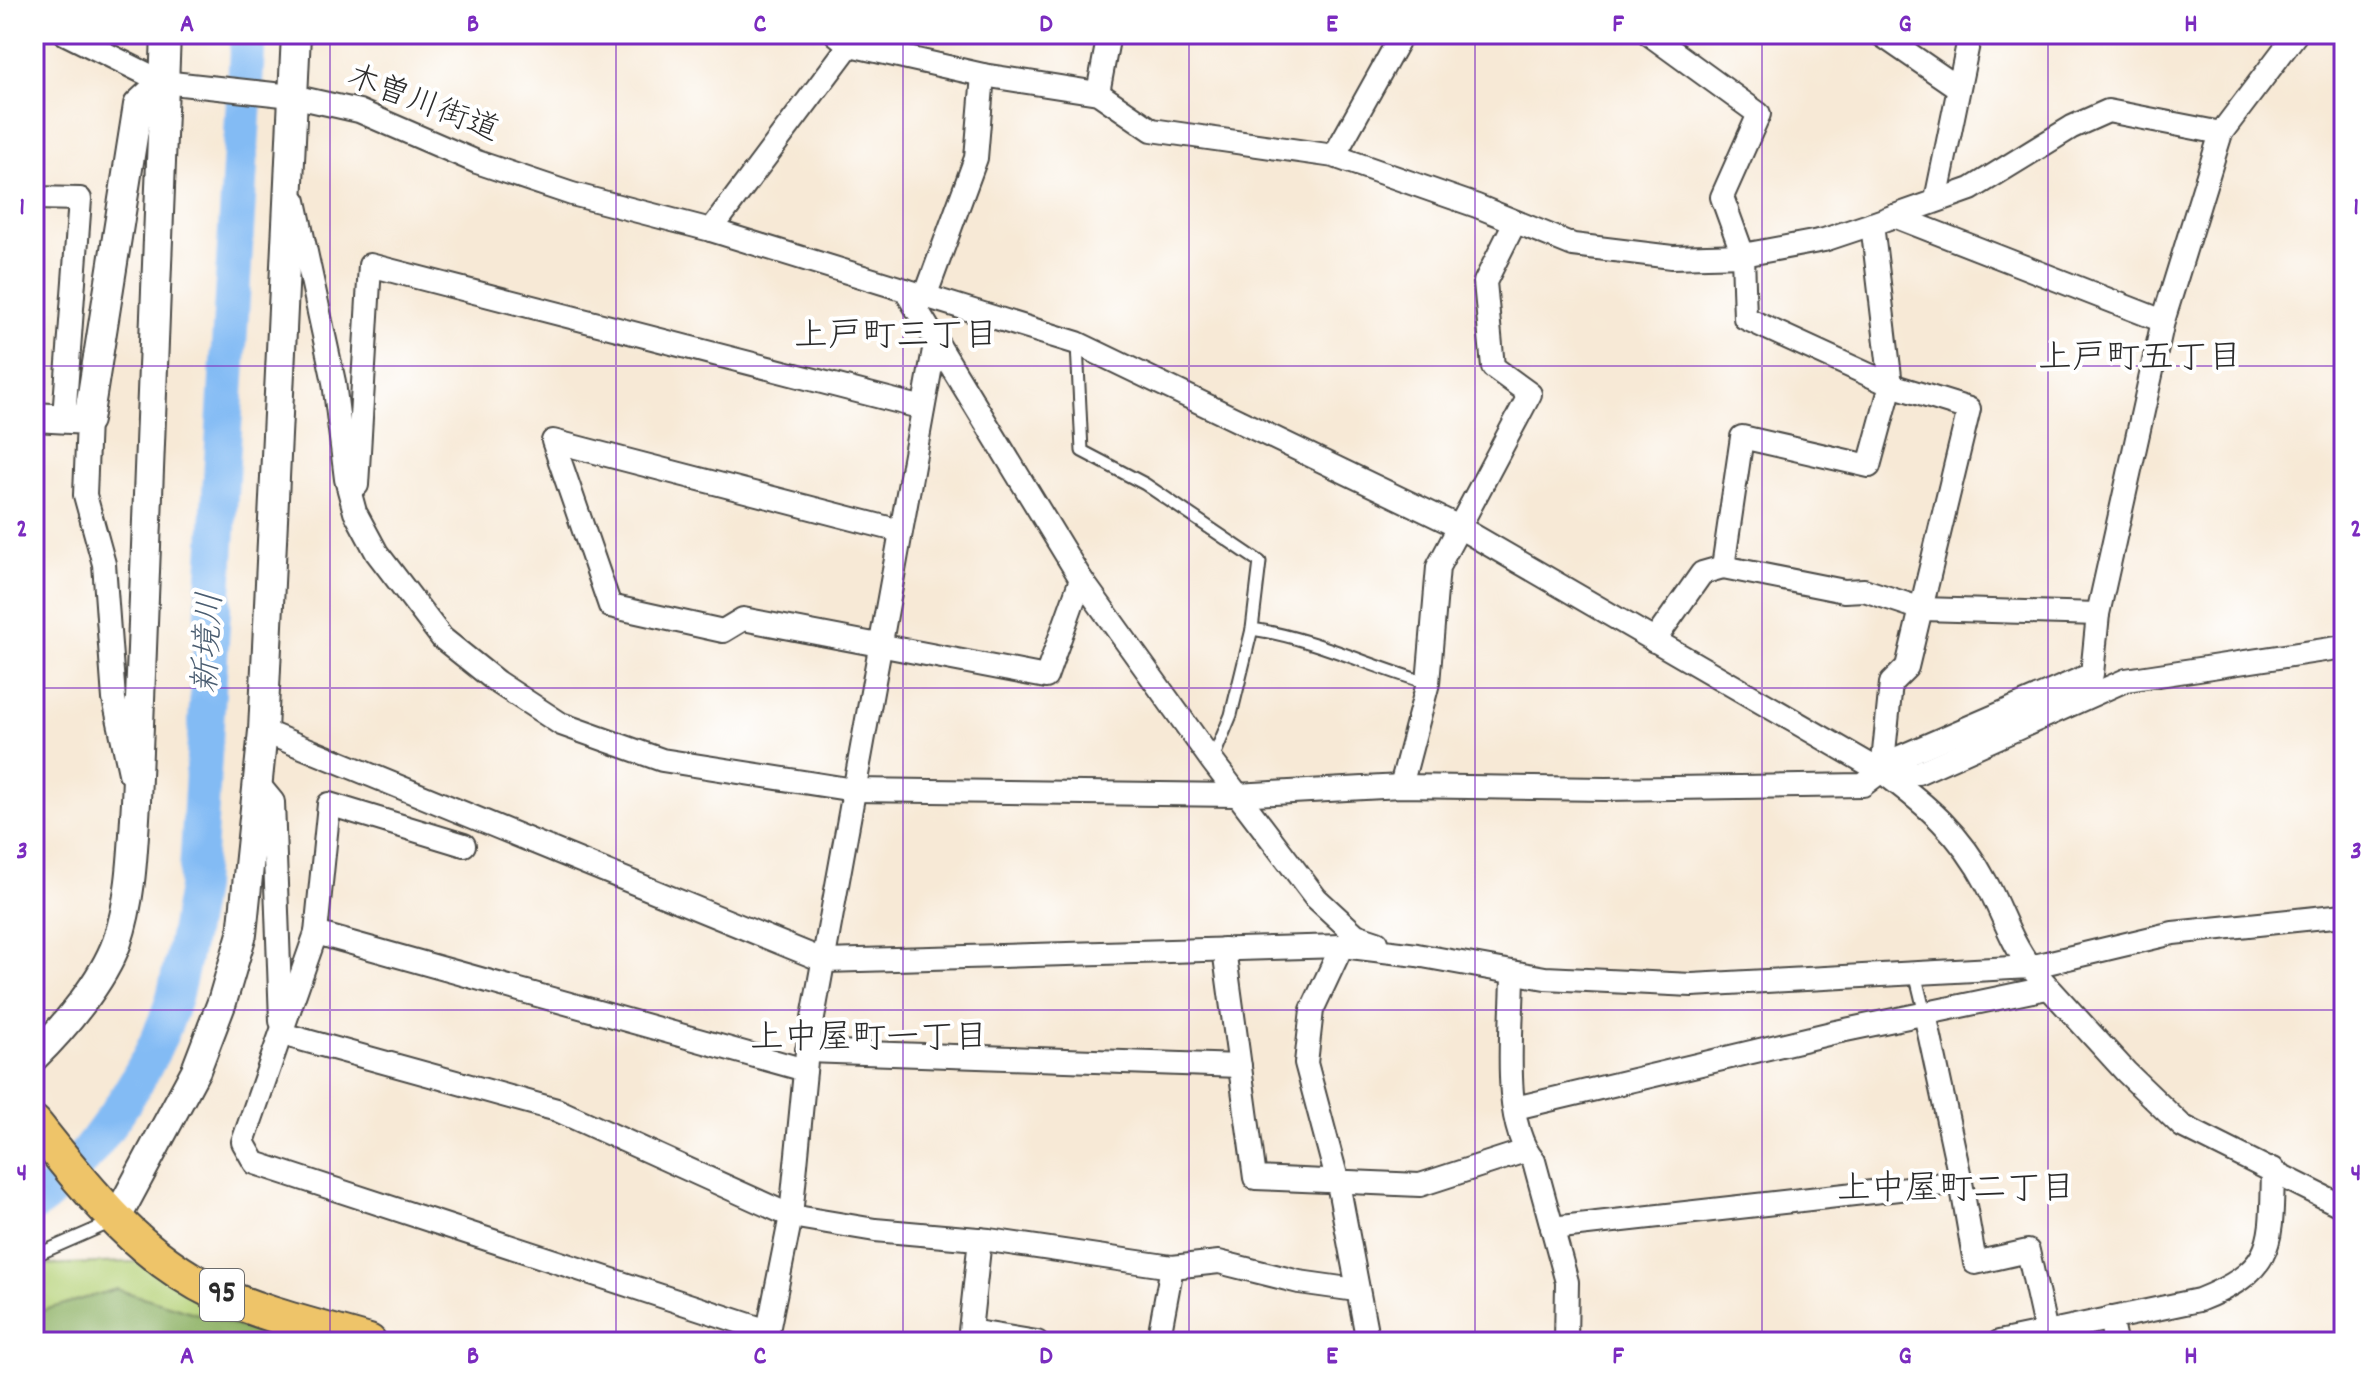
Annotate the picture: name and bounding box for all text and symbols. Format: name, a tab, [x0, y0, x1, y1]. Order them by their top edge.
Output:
text: A	[180, 7, 194, 44]
text: B	[467, 7, 479, 44]
text: C	[754, 7, 767, 44]
text: D	[1039, 7, 1053, 44]
text: E	[1326, 7, 1338, 44]
text: F	[1612, 7, 1624, 44]
text: G	[1898, 7, 1912, 44]
text: H	[2184, 7, 2198, 44]
street label: 木曽川街道	[339, 56, 505, 156]
text: 1	[19, 190, 25, 227]
text: 1	[2353, 190, 2359, 227]
district label: 上戸町三丁目	[794, 314, 998, 363]
district label: 上戸町五丁目	[2038, 336, 2242, 385]
text: 2	[16, 512, 28, 549]
text: 2	[2350, 512, 2362, 549]
water label: 新境川	[184, 591, 238, 695]
text: 3	[16, 834, 28, 871]
text: 3	[2350, 834, 2362, 871]
district label: 上中屋町一丁目	[750, 1016, 988, 1065]
text: 4	[17, 1156, 27, 1193]
text: 4	[2351, 1156, 2361, 1193]
district label: 上中屋町二丁目	[1837, 1167, 2075, 1216]
road number: 95	[200, 1269, 244, 1321]
text: A	[180, 1339, 194, 1376]
text: B	[467, 1339, 479, 1376]
text: C	[754, 1339, 767, 1376]
text: D	[1039, 1339, 1053, 1376]
text: E	[1326, 1339, 1338, 1376]
text: F	[1612, 1339, 1624, 1376]
text: G	[1898, 1339, 1912, 1376]
text: H	[2184, 1339, 2198, 1376]

